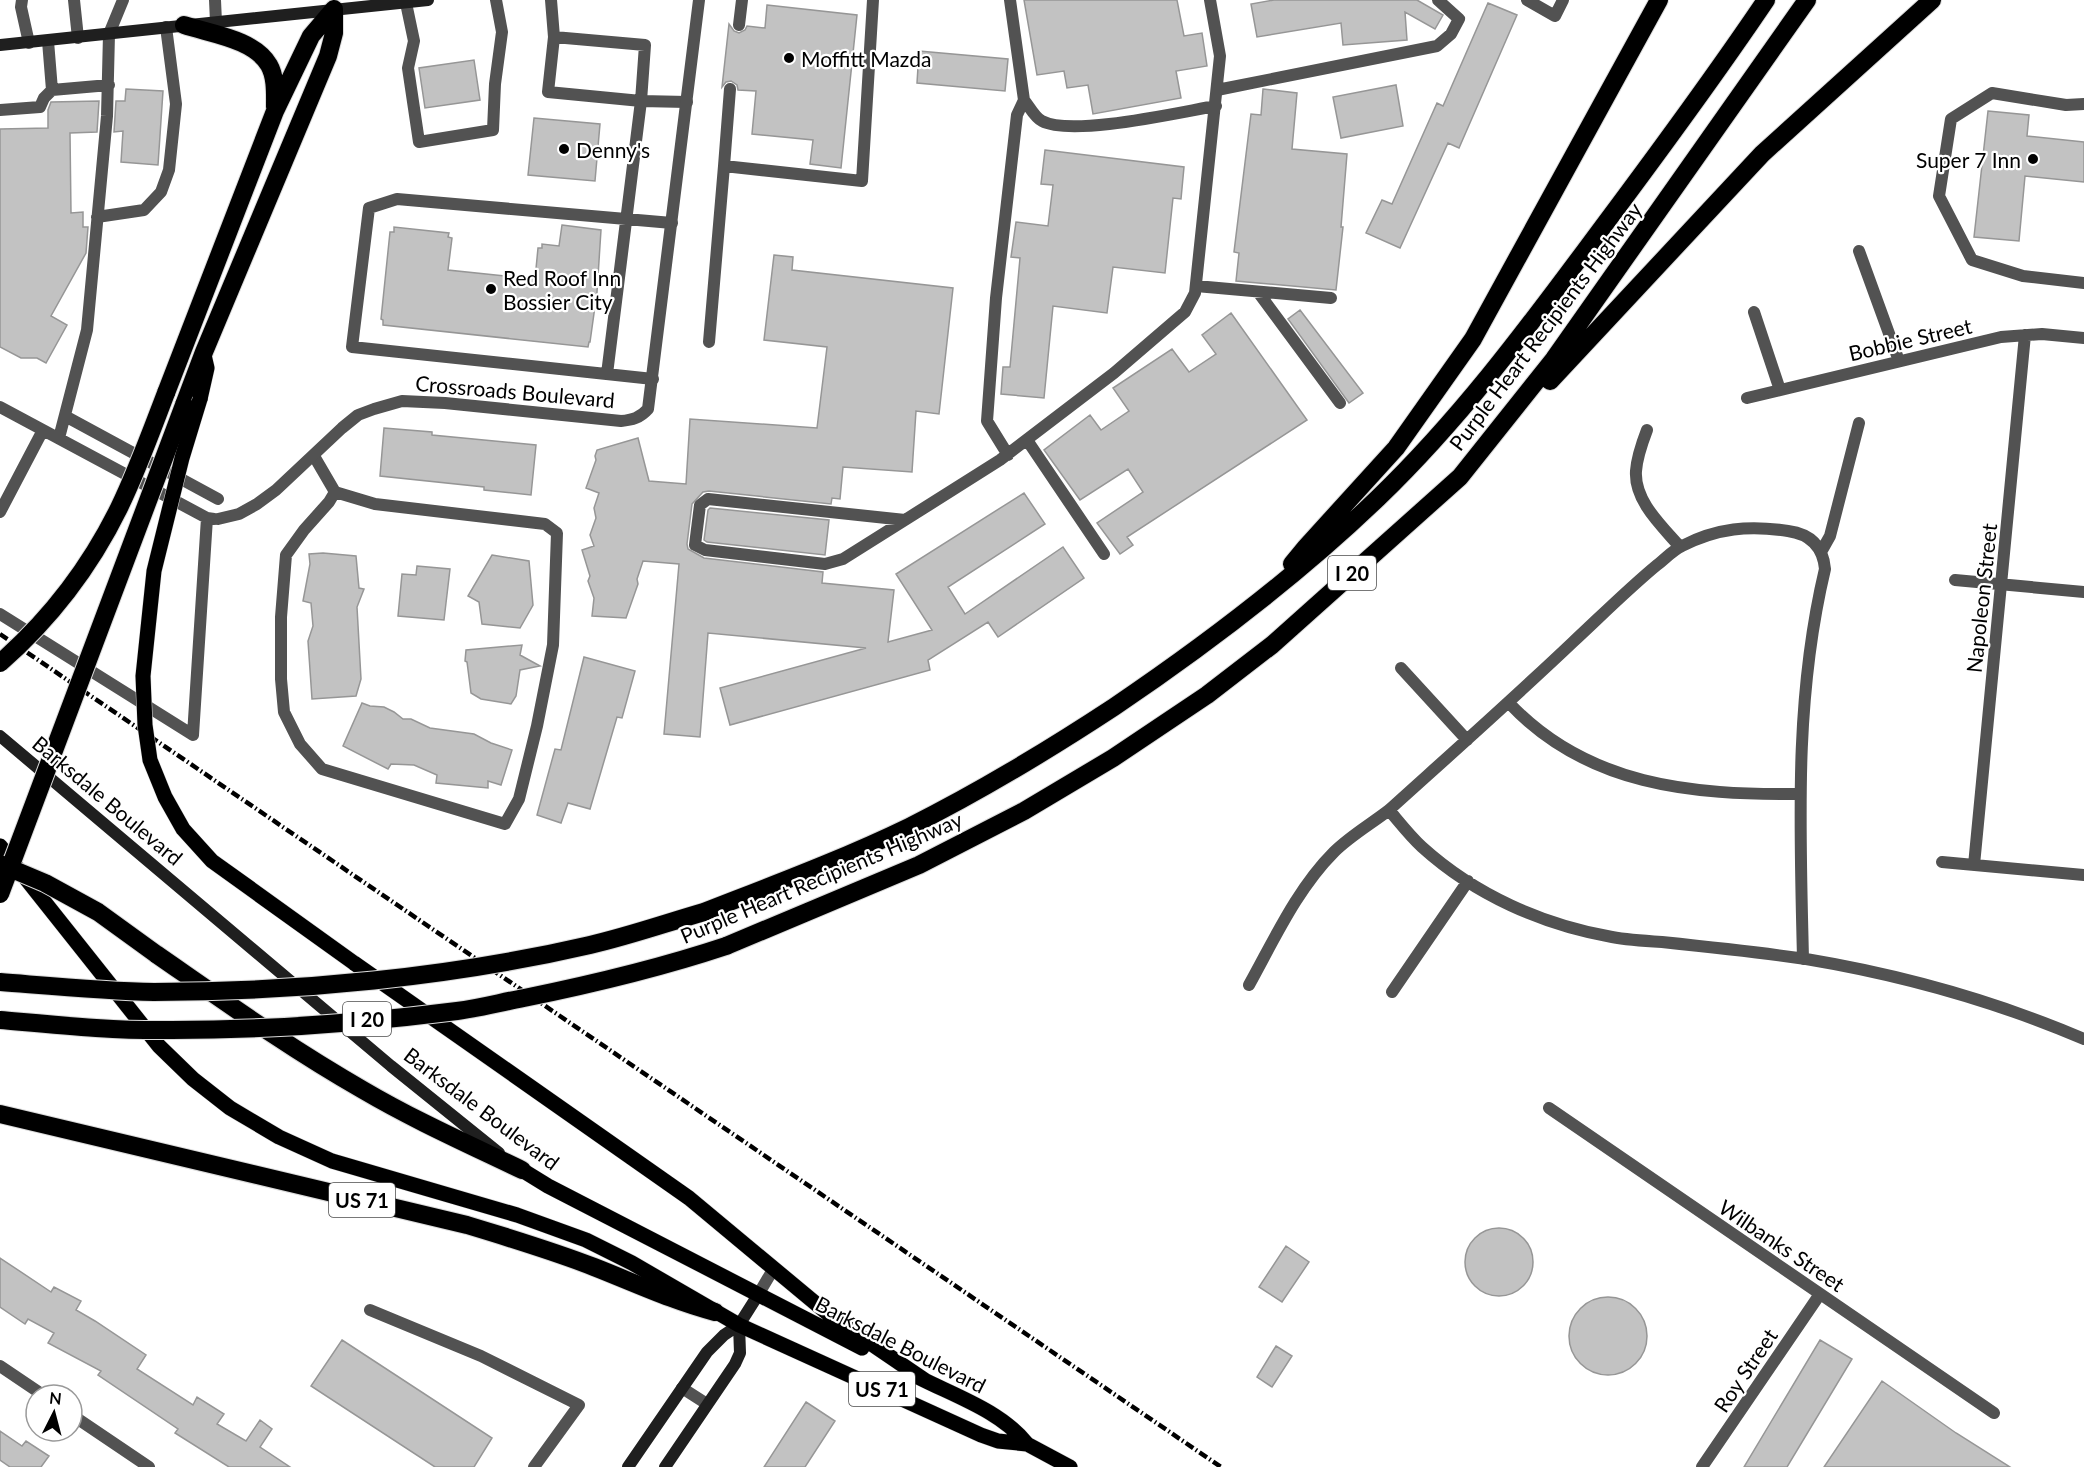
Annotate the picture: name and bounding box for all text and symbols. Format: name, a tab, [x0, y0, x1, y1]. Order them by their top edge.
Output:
place label: Moffitt Mazda	[801, 46, 931, 71]
marker: Moffitt Mazda	[782, 51, 796, 65]
place label: Denny's	[576, 137, 650, 162]
marker: Denny's	[557, 142, 571, 156]
place label: Super 7 Inn	[1916, 147, 2021, 172]
marker: Super 7 Inn	[2026, 152, 2040, 166]
street label: Purple Heart Recipients Highway	[1444, 197, 1647, 455]
place label: Red Roof Inn Bossier City	[503, 265, 621, 314]
marker: Red Roof Inn Bossier City	[484, 282, 498, 296]
street label: Bobbie Street	[1846, 313, 1974, 365]
street label: Crossroads Boulevard	[414, 370, 616, 412]
street label: Napoleon Street	[1961, 522, 2001, 674]
road number: I 20	[1328, 556, 1376, 590]
street label: Barksdale Boulevard	[28, 730, 188, 870]
street label: Purple Heart Recipients Highway	[676, 806, 966, 948]
road number: I 20	[343, 1002, 391, 1036]
street label: Barksdale Boulevard	[400, 1042, 564, 1174]
road number: US 71	[329, 1183, 395, 1217]
street label: Wilbanks Street	[1714, 1194, 1850, 1296]
street label: Barksdale Boulevard	[812, 1290, 990, 1398]
street label: Roy Street	[1708, 1323, 1782, 1416]
road number: US 71	[849, 1372, 915, 1406]
north arrow	[24, 1383, 84, 1443]
text: N	[48, 1387, 63, 1408]

